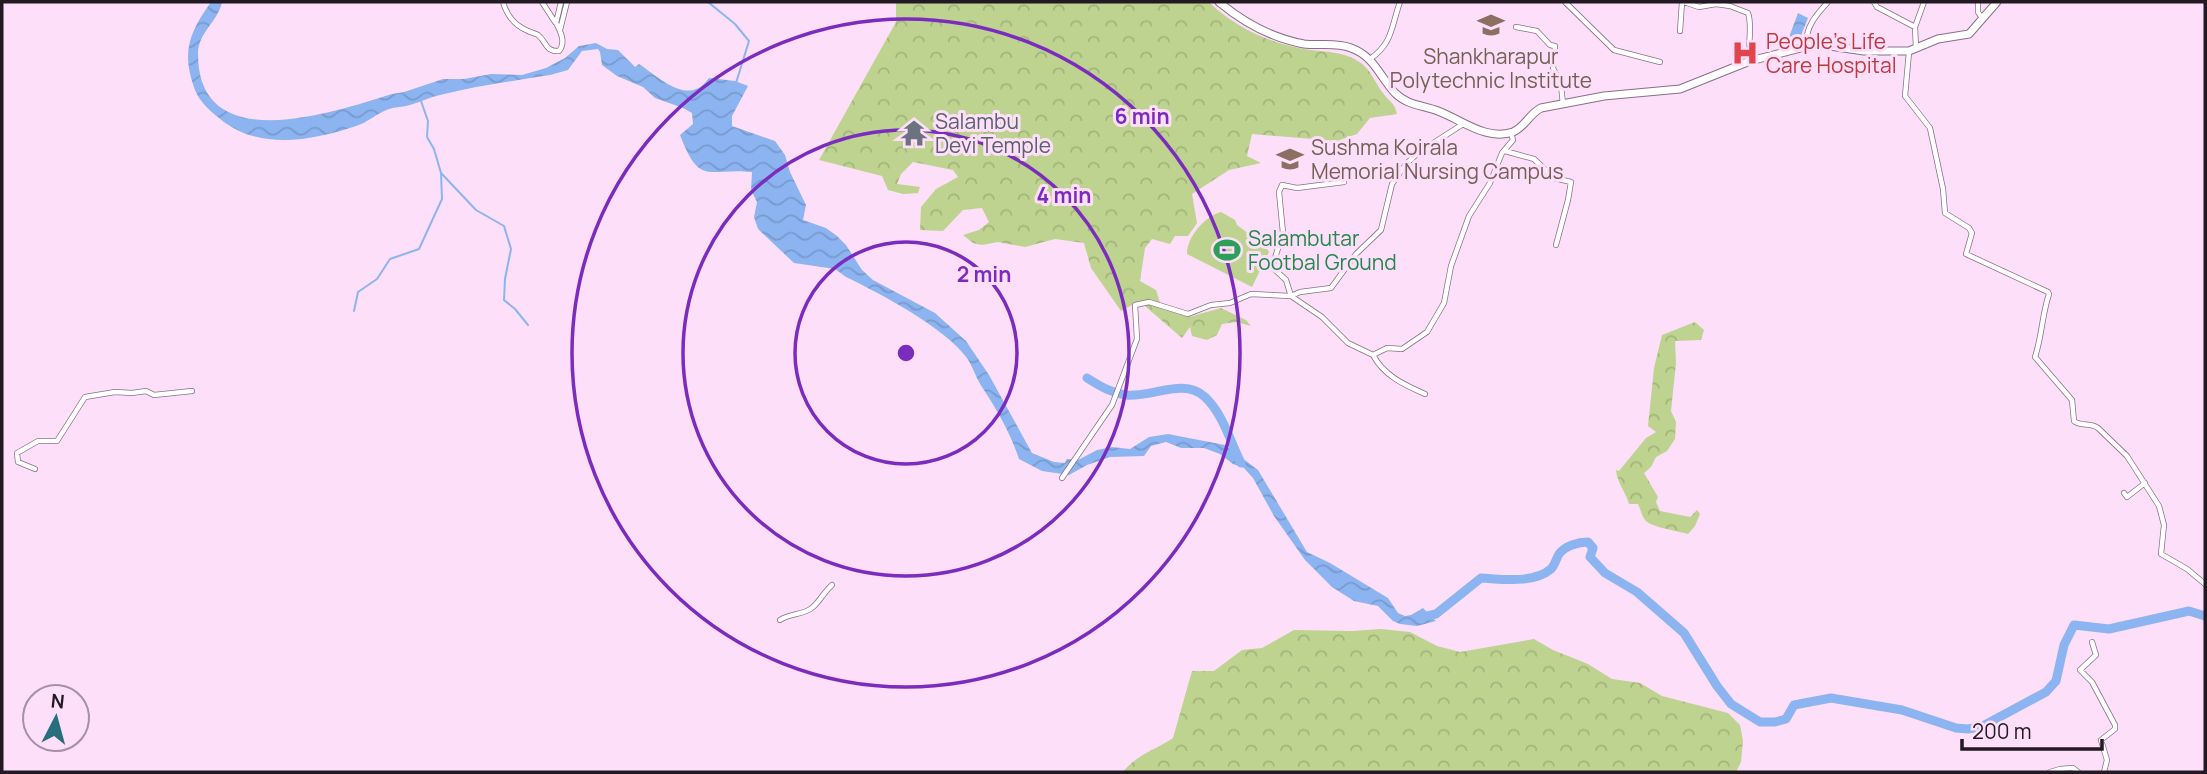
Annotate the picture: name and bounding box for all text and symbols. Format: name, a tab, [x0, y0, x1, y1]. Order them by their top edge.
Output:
school or university icon: Shankharapur Polytechnic Institute	[1476, 10, 1506, 40]
place label: People's Life Care Hospital	[1766, 27, 1897, 79]
hospital icon: People's Life Care Hospital	[1730, 38, 1760, 68]
place label: Shankharapur Polytechnic Institute	[1390, 42, 1592, 94]
text: 6 min	[1114, 102, 1170, 130]
place label: Salambu Devi Temple	[935, 107, 1051, 159]
temple icon: Salambu Devi Temple	[899, 118, 929, 148]
place label: Sushma Koirala Memorial Nursing Campus	[1311, 133, 1563, 185]
school or university icon: Sushma Koirala Memorial Nursing Campus	[1275, 144, 1305, 174]
text: 4 min	[1037, 181, 1091, 209]
place label: Salambutar Footbal Ground	[1248, 224, 1397, 276]
sports icon: Salambutar Footbal Ground	[1212, 235, 1242, 265]
text: 2 min	[957, 260, 1011, 288]
centre of rings	[894, 341, 918, 365]
north arrow	[21, 683, 91, 753]
text: N	[50, 687, 66, 715]
scale bar	[1962, 708, 2102, 752]
text: 200 m	[1972, 717, 2032, 745]

